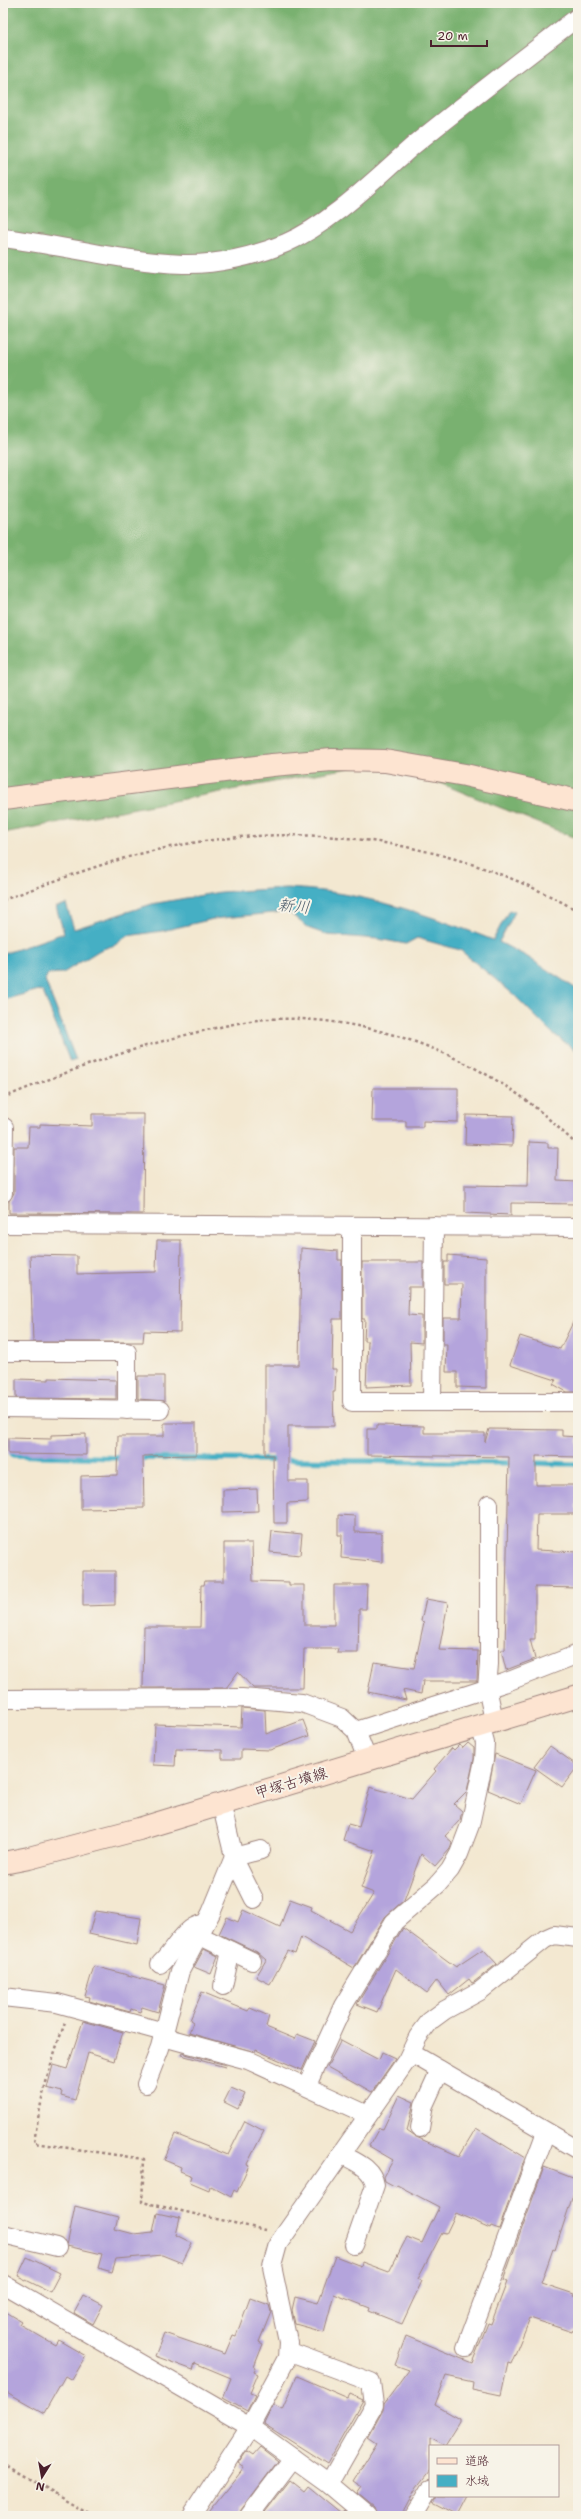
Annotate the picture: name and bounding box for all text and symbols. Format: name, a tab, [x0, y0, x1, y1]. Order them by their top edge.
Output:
scale bar	[431, 22, 487, 48]
text: 20 m	[437, 28, 468, 44]
water label: 新川	[277, 894, 311, 918]
street label: 甲塚古墳線	[252, 1762, 330, 1804]
legend	[429, 2445, 559, 2497]
text: 道路	[465, 2453, 489, 2469]
north arrow	[22, 2457, 62, 2497]
text: 水域	[465, 2473, 489, 2489]
text: N	[34, 2478, 46, 2495]

